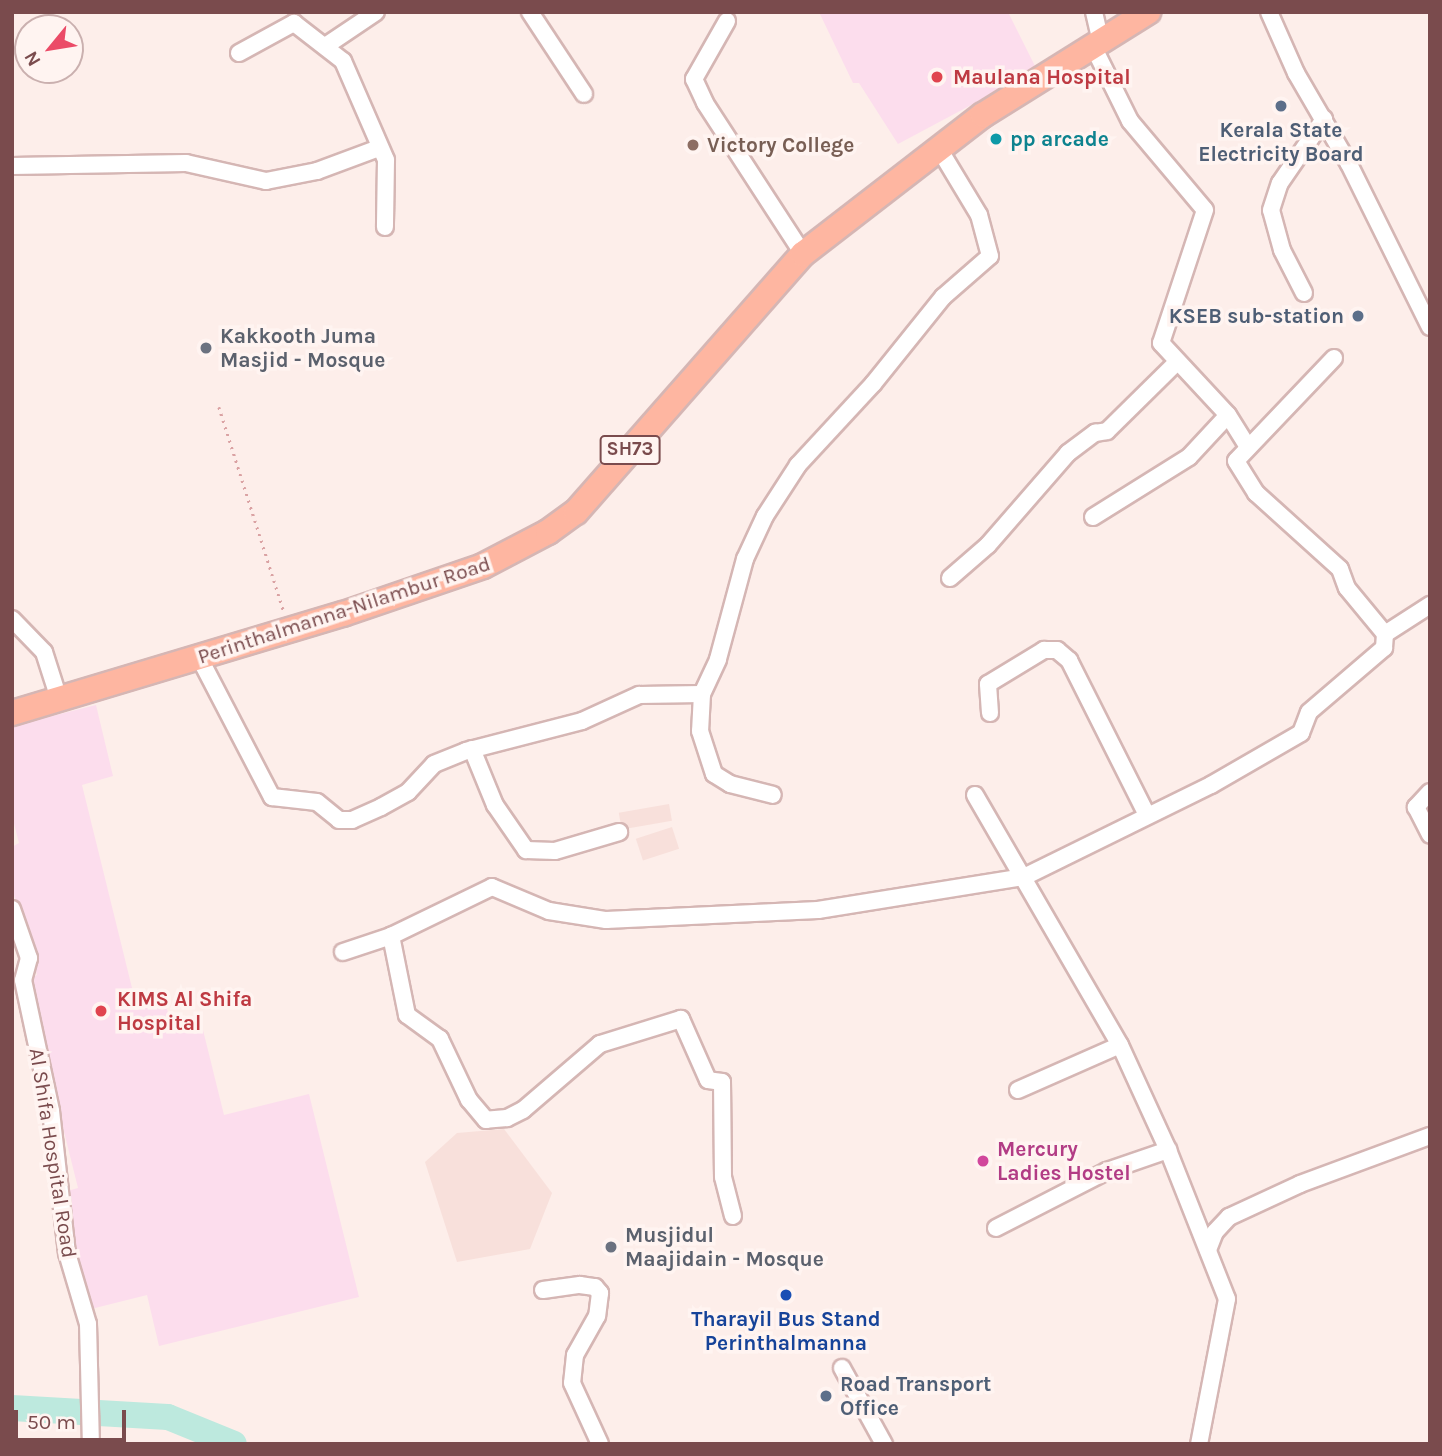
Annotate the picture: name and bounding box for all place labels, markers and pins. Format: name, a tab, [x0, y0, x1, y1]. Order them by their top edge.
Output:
place label: Maulana Hospital	[953, 64, 1131, 90]
marker: Maulana Hospital	[927, 67, 947, 87]
marker: Kerala State Electricity Board	[1273, 98, 1289, 114]
place label: Kerala State Electricity Board	[1198, 117, 1364, 167]
place label: pp arcade	[1010, 126, 1109, 152]
marker: pp arcade	[988, 131, 1004, 147]
place label: Victory College	[707, 132, 854, 158]
marker: Victory College	[685, 137, 701, 153]
place label: KSEB sub-station	[1169, 303, 1344, 329]
marker: KSEB sub-station	[1350, 308, 1366, 324]
place label: Kakkooth Juma Masjid - Mosque	[220, 323, 385, 373]
marker: Kakkooth Juma Masjid - Mosque	[198, 340, 214, 356]
place label: KIMS Al Shifa Hospital	[117, 986, 252, 1036]
marker: KIMS Al Shifa Hospital	[91, 1001, 111, 1021]
place label: Mercury Ladies Hostel	[997, 1136, 1131, 1186]
marker: Mercury Ladies Hostel	[975, 1153, 991, 1169]
place label: Musjidul Maajidain - Mosque	[625, 1222, 824, 1272]
marker: Musjidul Maajidain - Mosque	[603, 1239, 619, 1255]
marker: Tharayil Bus Stand Perinthalmanna	[778, 1287, 794, 1303]
place label: Tharayil Bus Stand Perinthalmanna	[691, 1306, 881, 1356]
place label: Road Transport Office	[840, 1371, 991, 1421]
marker: Road Transport Office	[818, 1388, 834, 1404]

